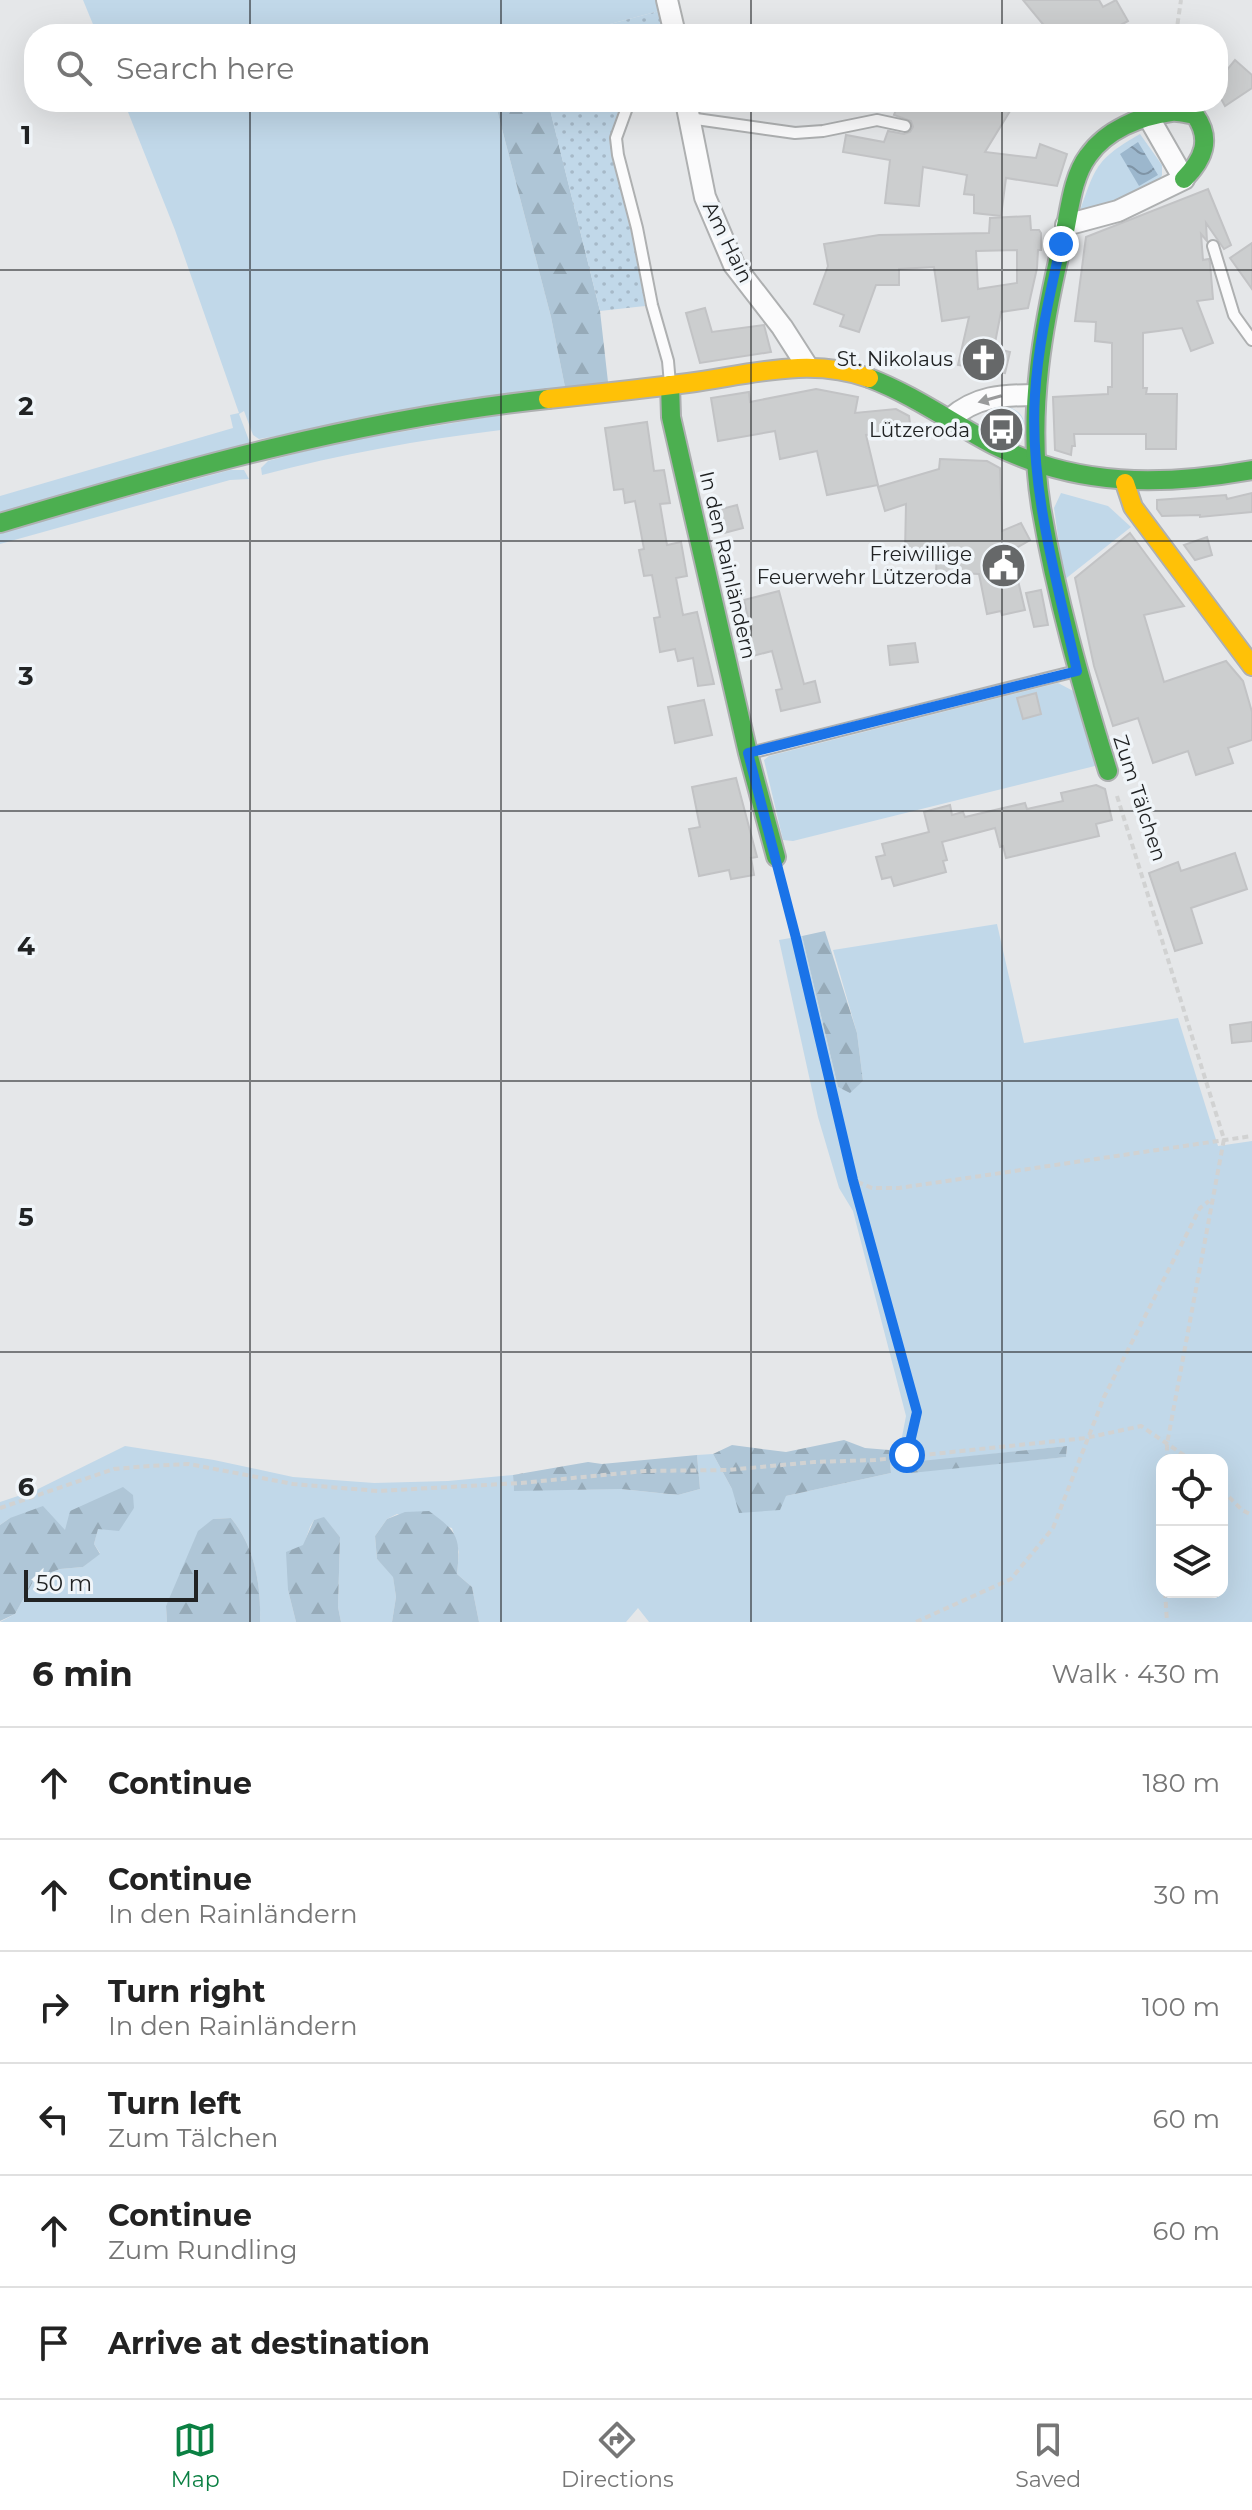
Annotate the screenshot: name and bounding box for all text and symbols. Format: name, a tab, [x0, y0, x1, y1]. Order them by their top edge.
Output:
search box	[24, 24, 1228, 112]
icon: search	[52, 46, 96, 90]
text: Search here	[116, 50, 294, 87]
text: 1	[21, 119, 31, 151]
street label: Am Hain	[698, 197, 758, 287]
route end	[1043, 226, 1079, 262]
church icon: St. Nikolaus	[960, 335, 1008, 383]
place label: St. Nikolaus	[837, 347, 953, 371]
text: 2	[18, 390, 34, 422]
one-way arrow	[977, 393, 1001, 406]
bus stop icon: Lützeroda	[977, 406, 1025, 454]
place label: Lützeroda	[869, 418, 970, 442]
street label: In den Rainländern	[695, 469, 761, 661]
place label: Freiwillige Feuerwehr Lützeroda	[757, 542, 972, 589]
public building icon: Freiwillige Feuerwehr Lützeroda	[979, 542, 1027, 590]
text: 3	[17, 660, 34, 692]
street label: Zum Tälchen	[1108, 732, 1172, 864]
text: 4	[17, 930, 35, 962]
text: 5	[18, 1201, 34, 1233]
route start	[889, 1437, 925, 1473]
map controls	[1156, 1454, 1228, 1598]
button: locate	[1156, 1454, 1228, 1526]
text: 6	[18, 1471, 35, 1503]
button: layers	[1156, 1526, 1228, 1598]
scale bar	[24, 1566, 198, 1602]
text: 50 m	[36, 1570, 92, 1597]
text: 6 min	[32, 1653, 133, 1695]
text: Walk · 430 m	[1051, 1658, 1220, 1690]
icon: ahead	[32, 1761, 76, 1805]
text: Continue	[108, 1765, 252, 1802]
text: 180 m	[1142, 1767, 1220, 1799]
text: Continue	[108, 1861, 252, 1898]
icon: ahead	[32, 1873, 76, 1917]
text: 30 m	[1154, 1879, 1220, 1911]
text: In den Rainländern	[108, 1898, 358, 1930]
text: Turn right	[108, 1973, 265, 2010]
icon: right	[32, 1985, 76, 2029]
text: 100 m	[1142, 1991, 1220, 2023]
text: In den Rainländern	[108, 2010, 358, 2042]
text: Turn left	[108, 2085, 241, 2122]
icon: left	[32, 2097, 76, 2141]
text: 60 m	[1153, 2103, 1220, 2135]
text: Zum Tälchen	[108, 2122, 278, 2154]
text: Continue	[108, 2197, 252, 2234]
icon: ahead	[32, 2209, 76, 2253]
text: 60 m	[1153, 2215, 1220, 2247]
text: Zum Rundling	[108, 2234, 297, 2266]
icon: arrive	[32, 2321, 76, 2365]
text: Arrive at destination	[108, 2325, 430, 2362]
tab: Map	[171, 2418, 220, 2493]
tab: Directions	[561, 2418, 674, 2493]
tab: Saved	[1015, 2418, 1081, 2493]

